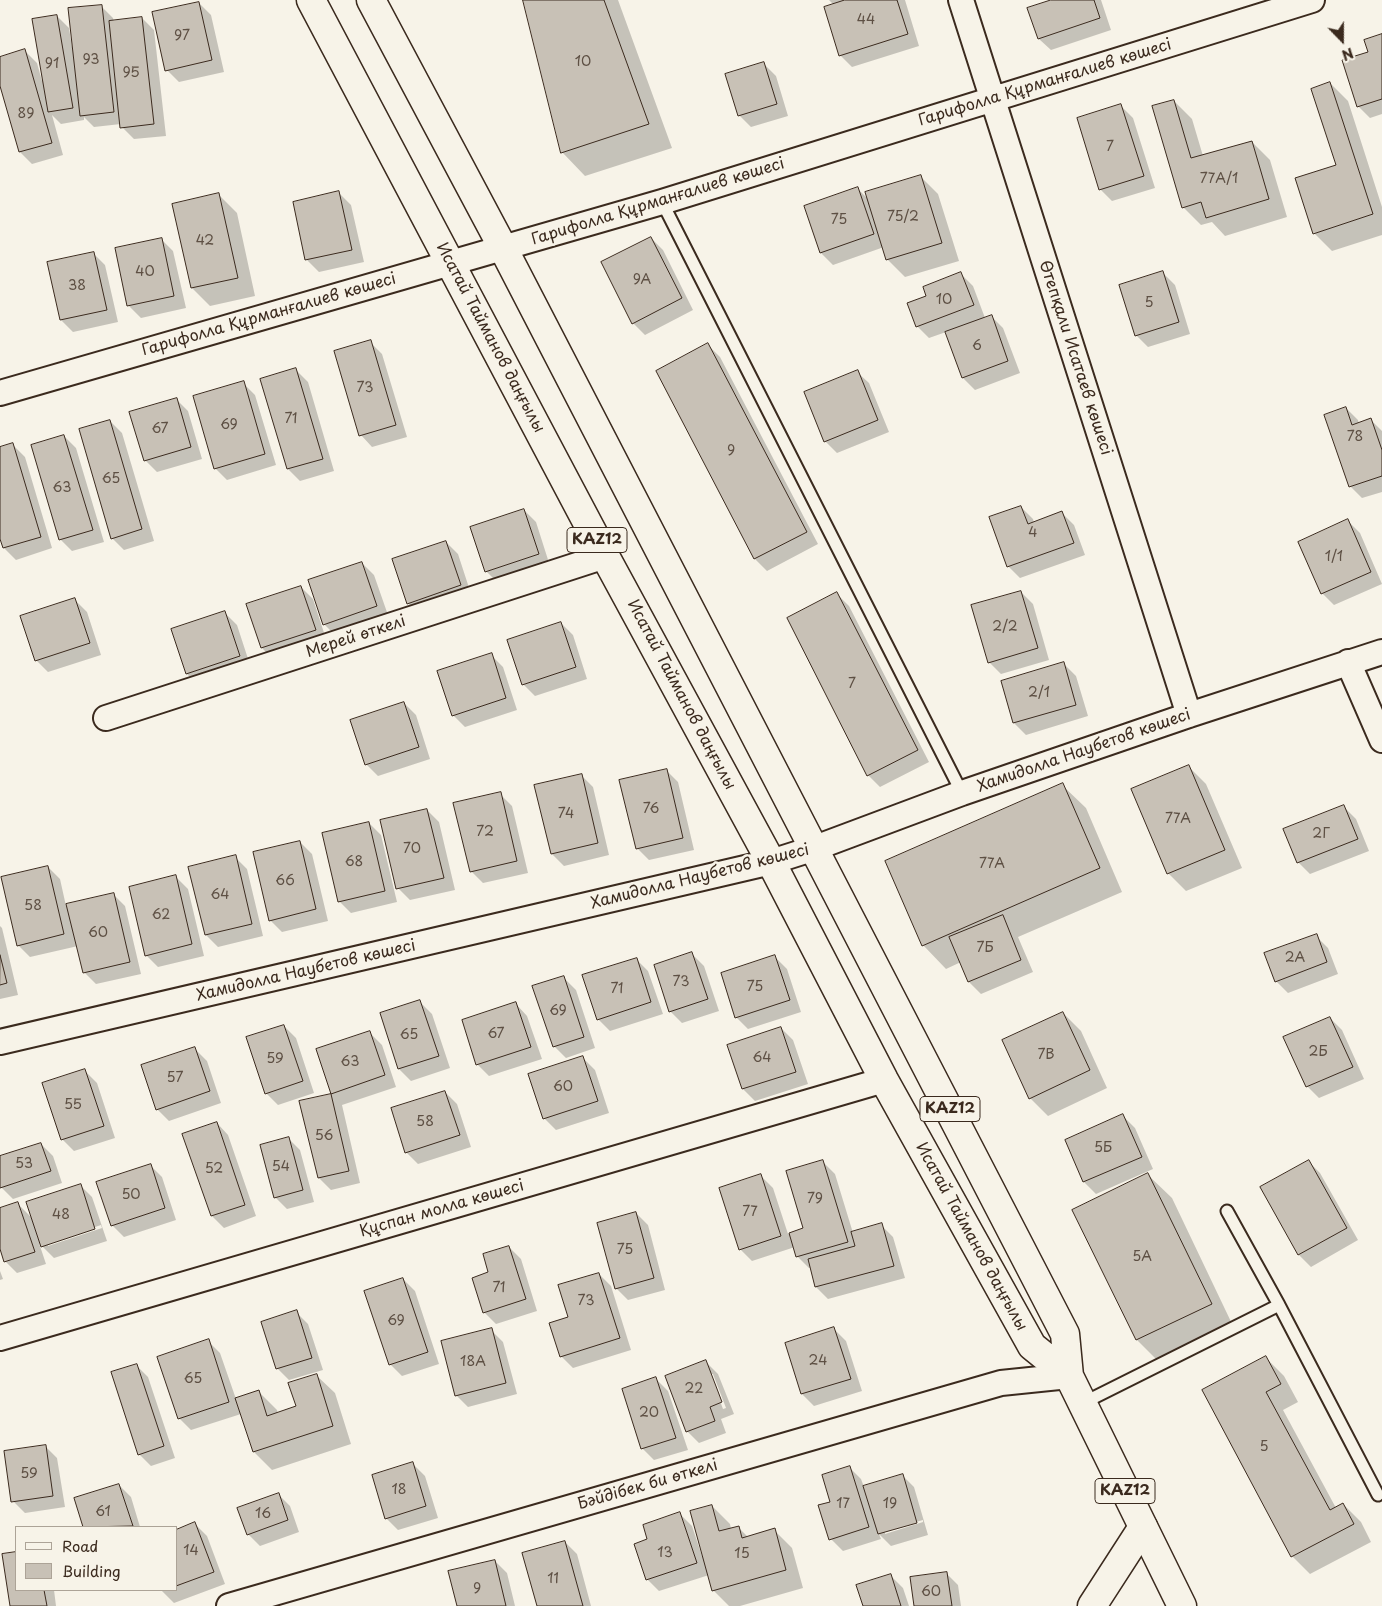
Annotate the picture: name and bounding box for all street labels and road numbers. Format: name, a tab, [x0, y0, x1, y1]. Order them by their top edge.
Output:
street label: Гарифолла Құрманғалиев көшесі	[916, 35, 1174, 131]
street label: Гарифолла Құрманғалиев көшесі	[529, 154, 787, 250]
street label: Исатай Тайманов даңғылы	[432, 240, 548, 436]
street label: Өтепқали Исатаев көшесі	[1034, 258, 1116, 458]
street label: Гарифолла Құрманғалиев көшесі	[140, 269, 398, 361]
road number: KAZ12	[567, 528, 627, 552]
street label: Исатай Тайманов даңғылы	[623, 597, 739, 793]
street label: Мерей өткелі	[304, 612, 408, 662]
street label: Хамидолла Наубетов көшесі	[975, 705, 1193, 797]
street label: Хамидолла Наубетов көшесі	[589, 841, 811, 913]
street label: Хамидолла Наубетов көшесі	[194, 936, 418, 1006]
road number: KAZ12	[920, 1096, 980, 1122]
street label: Исатай Тайманов даңғылы	[911, 1139, 1031, 1335]
street label: Құспан молла көшесі	[358, 1176, 526, 1242]
street label: Бәйдібек би өткелі	[576, 1456, 720, 1514]
road number: KAZ12	[1095, 1478, 1155, 1504]

